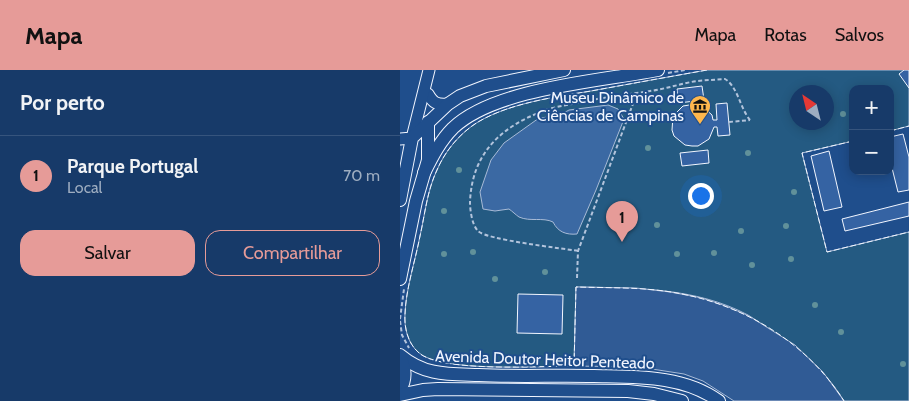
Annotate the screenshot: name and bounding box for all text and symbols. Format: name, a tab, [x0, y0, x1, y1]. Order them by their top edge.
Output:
text: Mapa	[25, 21, 82, 50]
text: Mapa	[694, 24, 736, 46]
text: Rotas	[764, 24, 807, 46]
text: Salvos	[835, 24, 884, 46]
north arrow	[789, 85, 834, 130]
map controls	[849, 85, 894, 175]
button: +	[849, 85, 894, 130]
place label: Museu Dinâmico de Ciências de Campinas	[537, 88, 684, 125]
text: Por perto	[20, 90, 105, 115]
museum icon: Museu Dinâmico de Ciências de Campinas	[688, 94, 712, 125]
button: −	[849, 130, 894, 175]
text: Parque Portugal	[67, 155, 198, 178]
text: 1	[33, 166, 39, 185]
text: 70 m	[343, 166, 380, 185]
text: Local	[67, 178, 102, 197]
your location	[688, 183, 714, 209]
pin: 1	[606, 201, 638, 242]
button: Salvar	[20, 230, 195, 276]
button: Compartilhar	[205, 230, 380, 276]
street label: Avenida Doutor Heitor Penteado	[435, 346, 655, 373]

